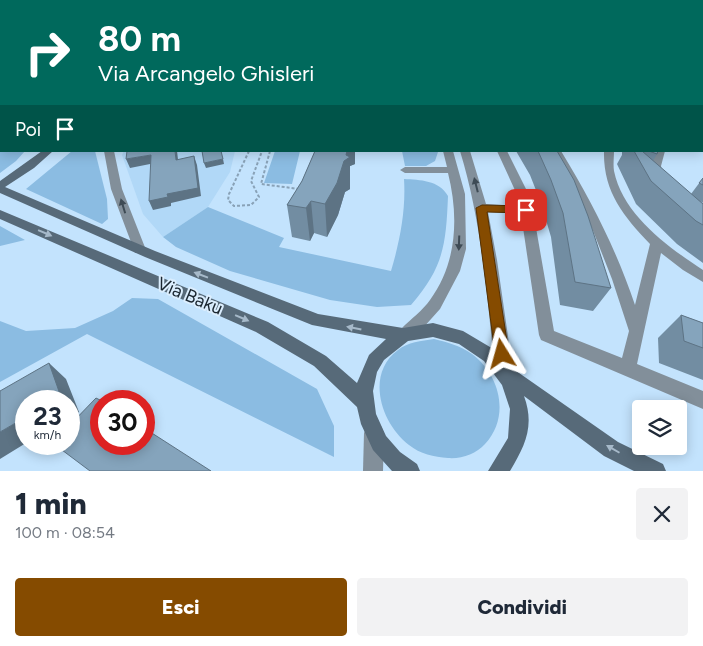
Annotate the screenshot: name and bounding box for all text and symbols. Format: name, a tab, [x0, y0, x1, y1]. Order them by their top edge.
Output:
text: 80 m	[98, 18, 181, 60]
icon: right	[15, 20, 80, 85]
text: Via Arcangelo Ghisleri	[98, 60, 314, 87]
icon: arrive	[51, 115, 79, 143]
text: Poi	[15, 118, 41, 141]
one-way arrow	[472, 177, 480, 192]
pin	[505, 189, 547, 231]
icon: arrive	[512, 196, 540, 224]
one-way arrow	[118, 198, 126, 213]
one-way arrow	[38, 229, 52, 237]
one-way arrow	[455, 235, 463, 251]
one-way arrow	[194, 270, 208, 278]
street label: Via Baku	[154, 272, 226, 320]
one-way arrow	[235, 315, 249, 323]
one-way arrow	[346, 323, 362, 331]
position arrow	[475, 327, 527, 379]
speed limit sign: 30	[90, 390, 155, 455]
map controls	[632, 400, 687, 455]
button: layers	[632, 400, 687, 455]
text: 23	[33, 401, 62, 431]
text: km/h	[34, 428, 61, 442]
one-way arrow	[606, 445, 619, 454]
text: 1 min	[15, 485, 87, 522]
button: close	[636, 488, 688, 540]
text: 100 m · 08:54	[15, 523, 115, 542]
button: Esci	[15, 578, 347, 636]
button: Condividi	[357, 578, 688, 636]

